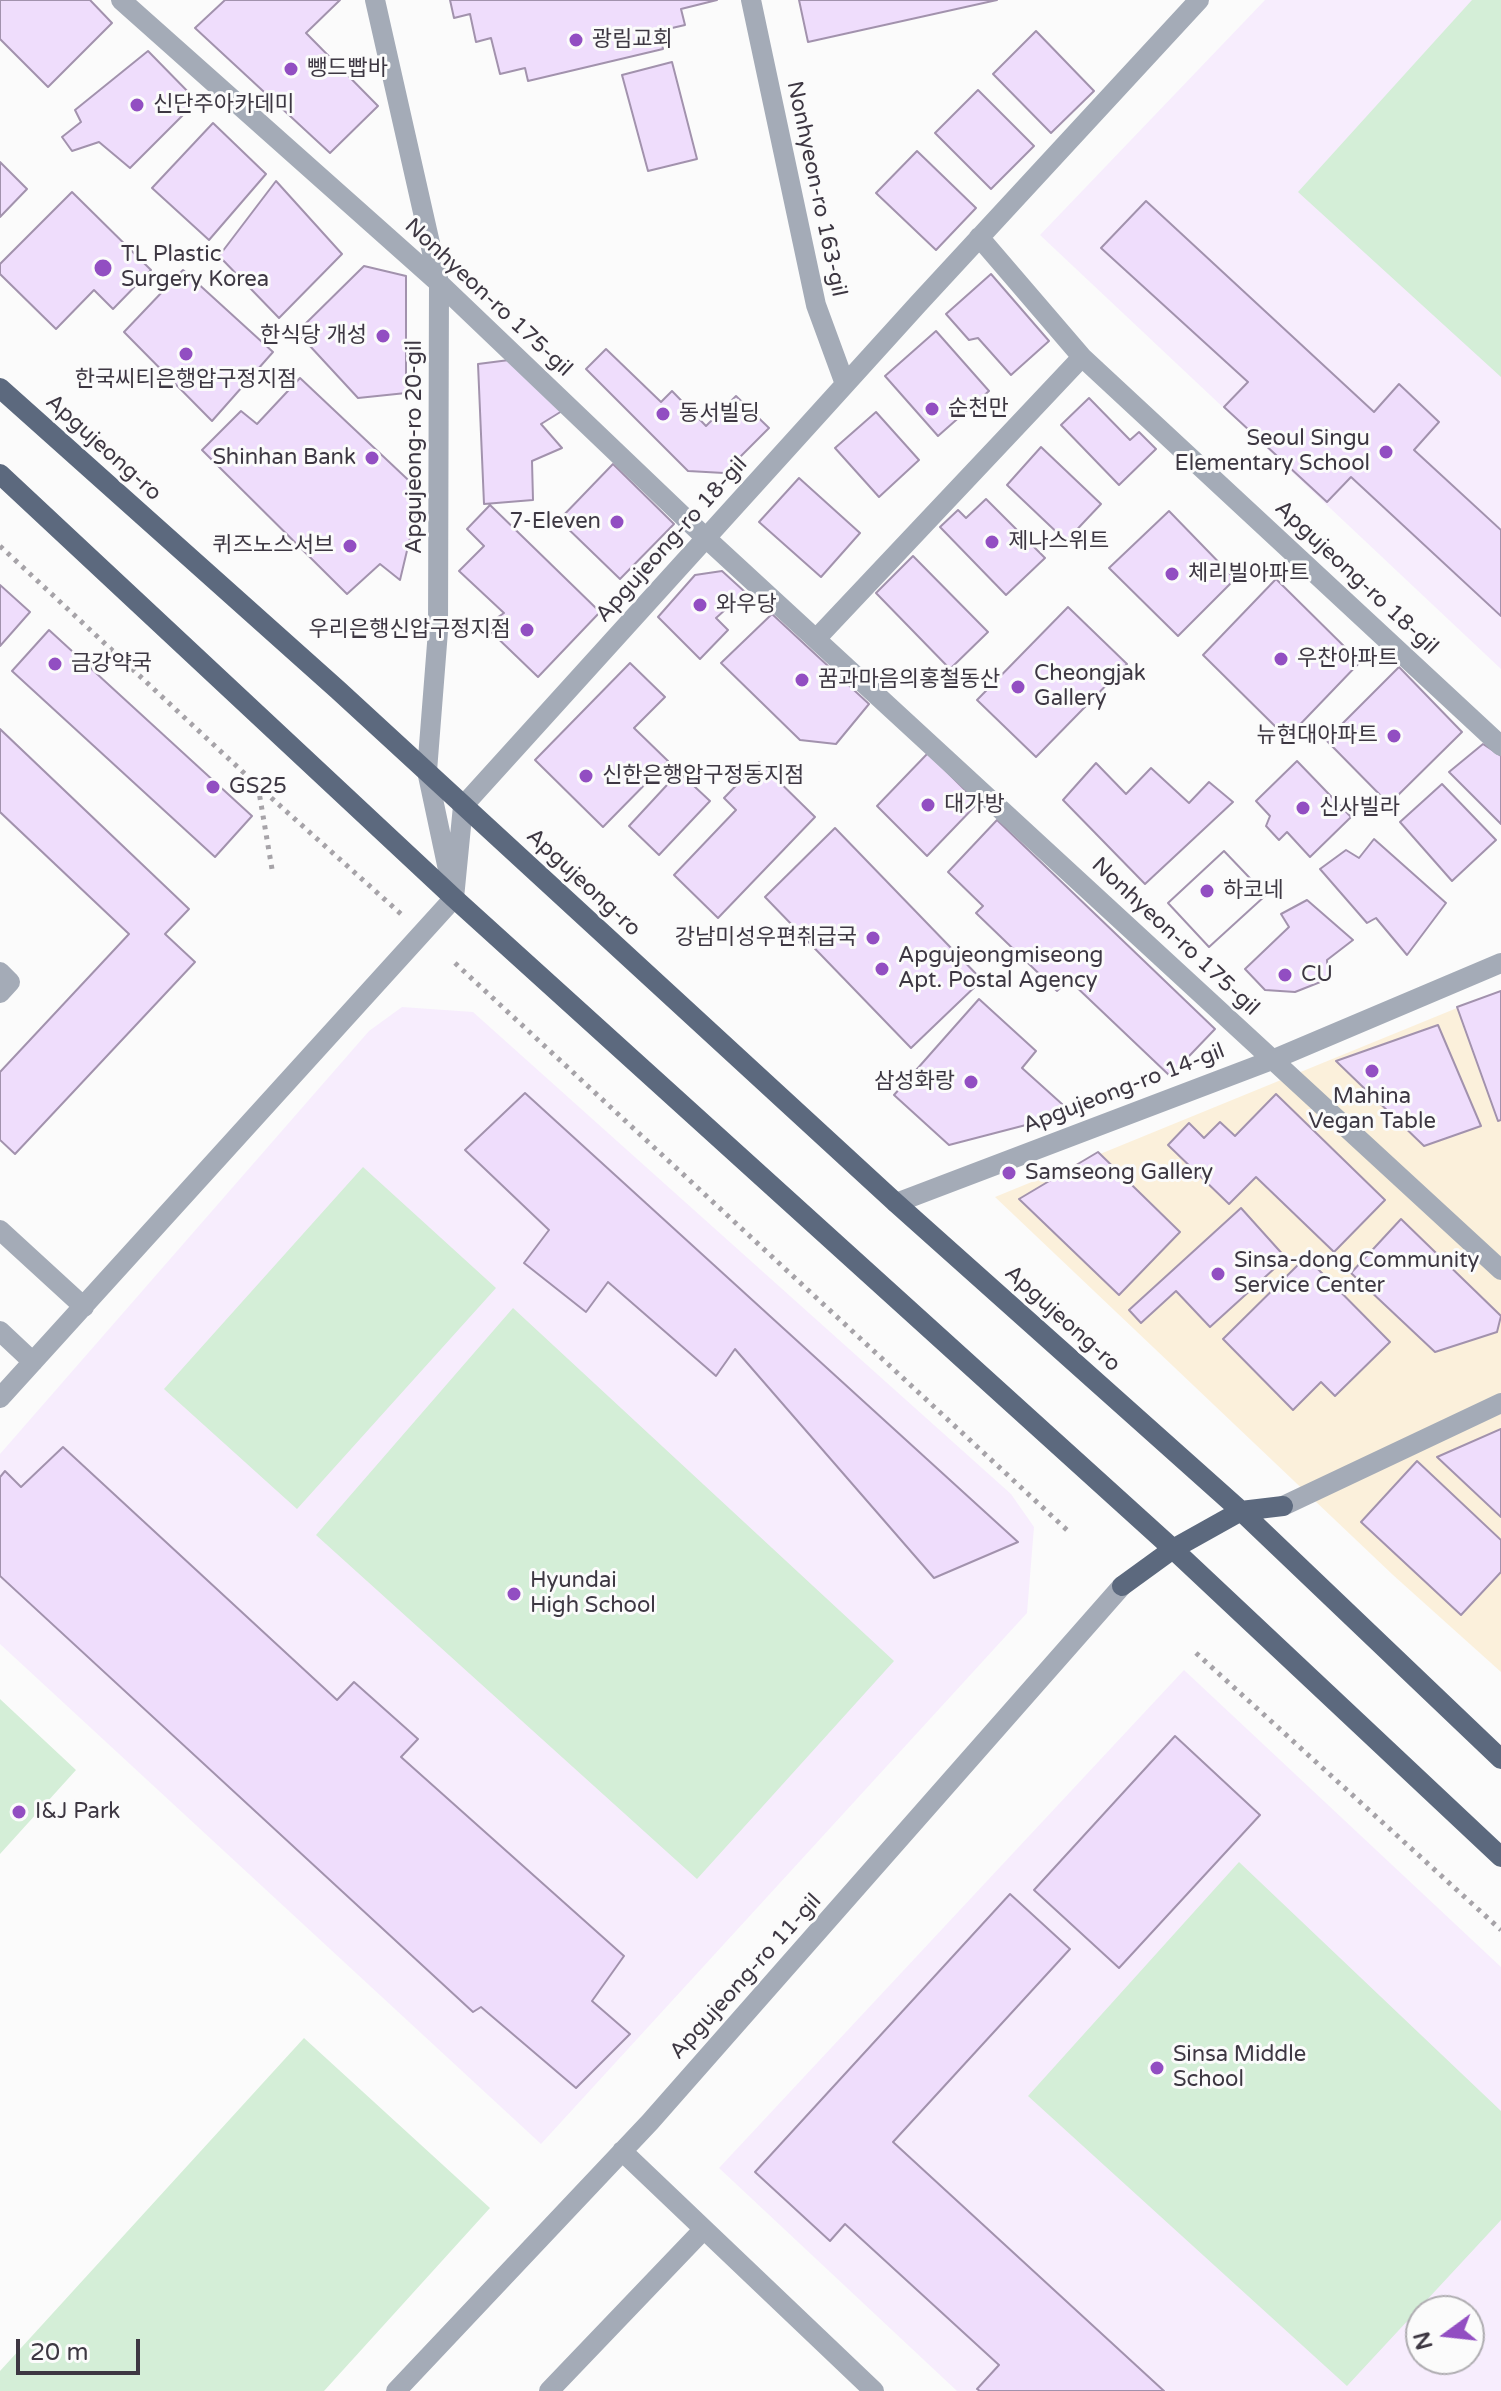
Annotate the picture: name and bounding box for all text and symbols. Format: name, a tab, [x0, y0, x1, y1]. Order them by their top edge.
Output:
place label: 광림교회	[592, 27, 673, 53]
marker: 광림교회	[567, 31, 585, 49]
place label: 뺑드빱바	[307, 56, 388, 82]
marker: 뺑드빱바	[282, 60, 300, 78]
street label: Nonhyeon-ro 163-gil	[780, 79, 852, 299]
place label: 신단주아카데미	[153, 92, 295, 118]
marker: 신단주아카데미	[128, 96, 146, 114]
street label: Nonhyeon-ro 175-gil	[399, 213, 577, 383]
place label: TL Plastic Surgery Korea	[121, 242, 269, 294]
marker: TL Plastic Surgery Korea	[92, 257, 114, 279]
place label: 한식당 개성	[260, 323, 367, 349]
marker: 한식당 개성	[374, 327, 392, 345]
street label: Apgujeong-ro 20-gil	[402, 340, 428, 554]
marker: 한국씨티은행압구정지점	[177, 345, 195, 363]
place label: 한국씨티은행압구정지점	[75, 367, 297, 393]
street label: Apgujeong-ro	[40, 389, 166, 507]
place label: 순천만	[948, 396, 1009, 422]
marker: 순천만	[923, 400, 941, 418]
place label: 동서빌딩	[679, 401, 760, 427]
marker: 동서빌딩	[654, 405, 672, 423]
place label: Seoul Singu Elementary School	[1175, 426, 1370, 478]
marker: Seoul Singu Elementary School	[1377, 443, 1395, 461]
place label: Shinhan Bank	[212, 445, 356, 471]
marker: Shinhan Bank	[363, 449, 381, 467]
street label: Apgujeong-ro 18-gil	[591, 452, 753, 628]
street label: Apgujeong-ro 18-gil	[1269, 495, 1443, 661]
place label: 7-Eleven	[509, 509, 601, 535]
marker: 7-Eleven	[608, 513, 626, 531]
place label: 제나스위트	[1008, 529, 1109, 555]
place label: 퀴즈노스서브	[213, 533, 334, 559]
marker: 제나스위트	[983, 533, 1001, 551]
marker: 퀴즈노스서브	[341, 537, 359, 555]
place label: 체리빌아파트	[1188, 561, 1309, 587]
marker: 체리빌아파트	[1163, 565, 1181, 583]
place label: 와우당	[716, 592, 777, 618]
marker: 와우당	[691, 596, 709, 614]
place label: 우리은행신압구정지점	[309, 617, 511, 643]
marker: 우리은행신압구정지점	[518, 621, 536, 639]
place label: 우찬아파트	[1297, 646, 1398, 672]
marker: 우찬아파트	[1272, 650, 1290, 668]
place label: 금강약국	[71, 651, 152, 677]
marker: 금강약국	[46, 655, 64, 673]
place label: Cheongjak Gallery	[1034, 661, 1146, 712]
place label: 꿈과마음의홍철동산	[818, 667, 1000, 693]
marker: 꿈과마음의홍철동산	[793, 671, 811, 689]
marker: Cheongjak Gallery	[1009, 678, 1027, 696]
place label: 뉴현대아파트	[1257, 723, 1378, 749]
marker: 뉴현대아파트	[1385, 727, 1403, 745]
place label: 신한은행압구정동지점	[602, 763, 804, 789]
marker: 신한은행압구정동지점	[577, 767, 595, 785]
place label: GS25	[229, 774, 287, 800]
marker: GS25	[204, 778, 222, 796]
place label: 대가방	[944, 792, 1005, 818]
place label: 신사빌라	[1319, 795, 1400, 821]
marker: 대가방	[919, 796, 937, 814]
marker: 신사빌라	[1294, 799, 1312, 817]
street label: Apgujeong-ro	[520, 823, 646, 943]
street label: Nonhyeon-ro 175-gil	[1086, 852, 1264, 1022]
place label: 하코네	[1223, 878, 1284, 904]
marker: 하코네	[1198, 882, 1216, 900]
place label: 강남미성우편취급국	[675, 925, 857, 951]
marker: 강남미성우편취급국	[864, 929, 882, 947]
place label: Apgujeongmiseong Apt. Postal Agency	[898, 943, 1103, 994]
marker: Apgujeongmiseong Apt. Postal Agency	[873, 960, 891, 978]
place label: CU	[1301, 962, 1333, 988]
marker: CU	[1276, 966, 1294, 984]
street label: Apgujeong-ro 14-gil	[1019, 1038, 1229, 1140]
marker: Mahina Vegan Table	[1363, 1062, 1381, 1080]
place label: 삼성화랑	[874, 1069, 955, 1095]
marker: 삼성화랑	[962, 1073, 980, 1091]
place label: Mahina Vegan Table	[1308, 1084, 1436, 1136]
place label: Samseong Gallery	[1025, 1160, 1213, 1186]
marker: Samseong Gallery	[1000, 1164, 1018, 1182]
place label: Sinsa-dong Community Service Center	[1234, 1248, 1479, 1300]
street label: Apgujeong-ro	[999, 1260, 1125, 1378]
marker: Sinsa-dong Community Service Center	[1209, 1265, 1227, 1283]
place label: Hyundai High School	[530, 1568, 656, 1620]
marker: Hyundai High School	[505, 1585, 523, 1603]
place label: I&J Park	[35, 1799, 120, 1825]
marker: I&J Park	[10, 1803, 28, 1821]
street label: Apgujeong-ro 11-gil	[665, 1889, 827, 2065]
place label: Sinsa Middle School	[1173, 2042, 1306, 2094]
marker: Sinsa Middle School	[1148, 2059, 1166, 2077]
north arrow	[1405, 2295, 1485, 2375]
scale bar	[20, 2323, 144, 2373]
text: N	[1409, 2329, 1439, 2353]
text: 20 m	[30, 2338, 88, 2367]

